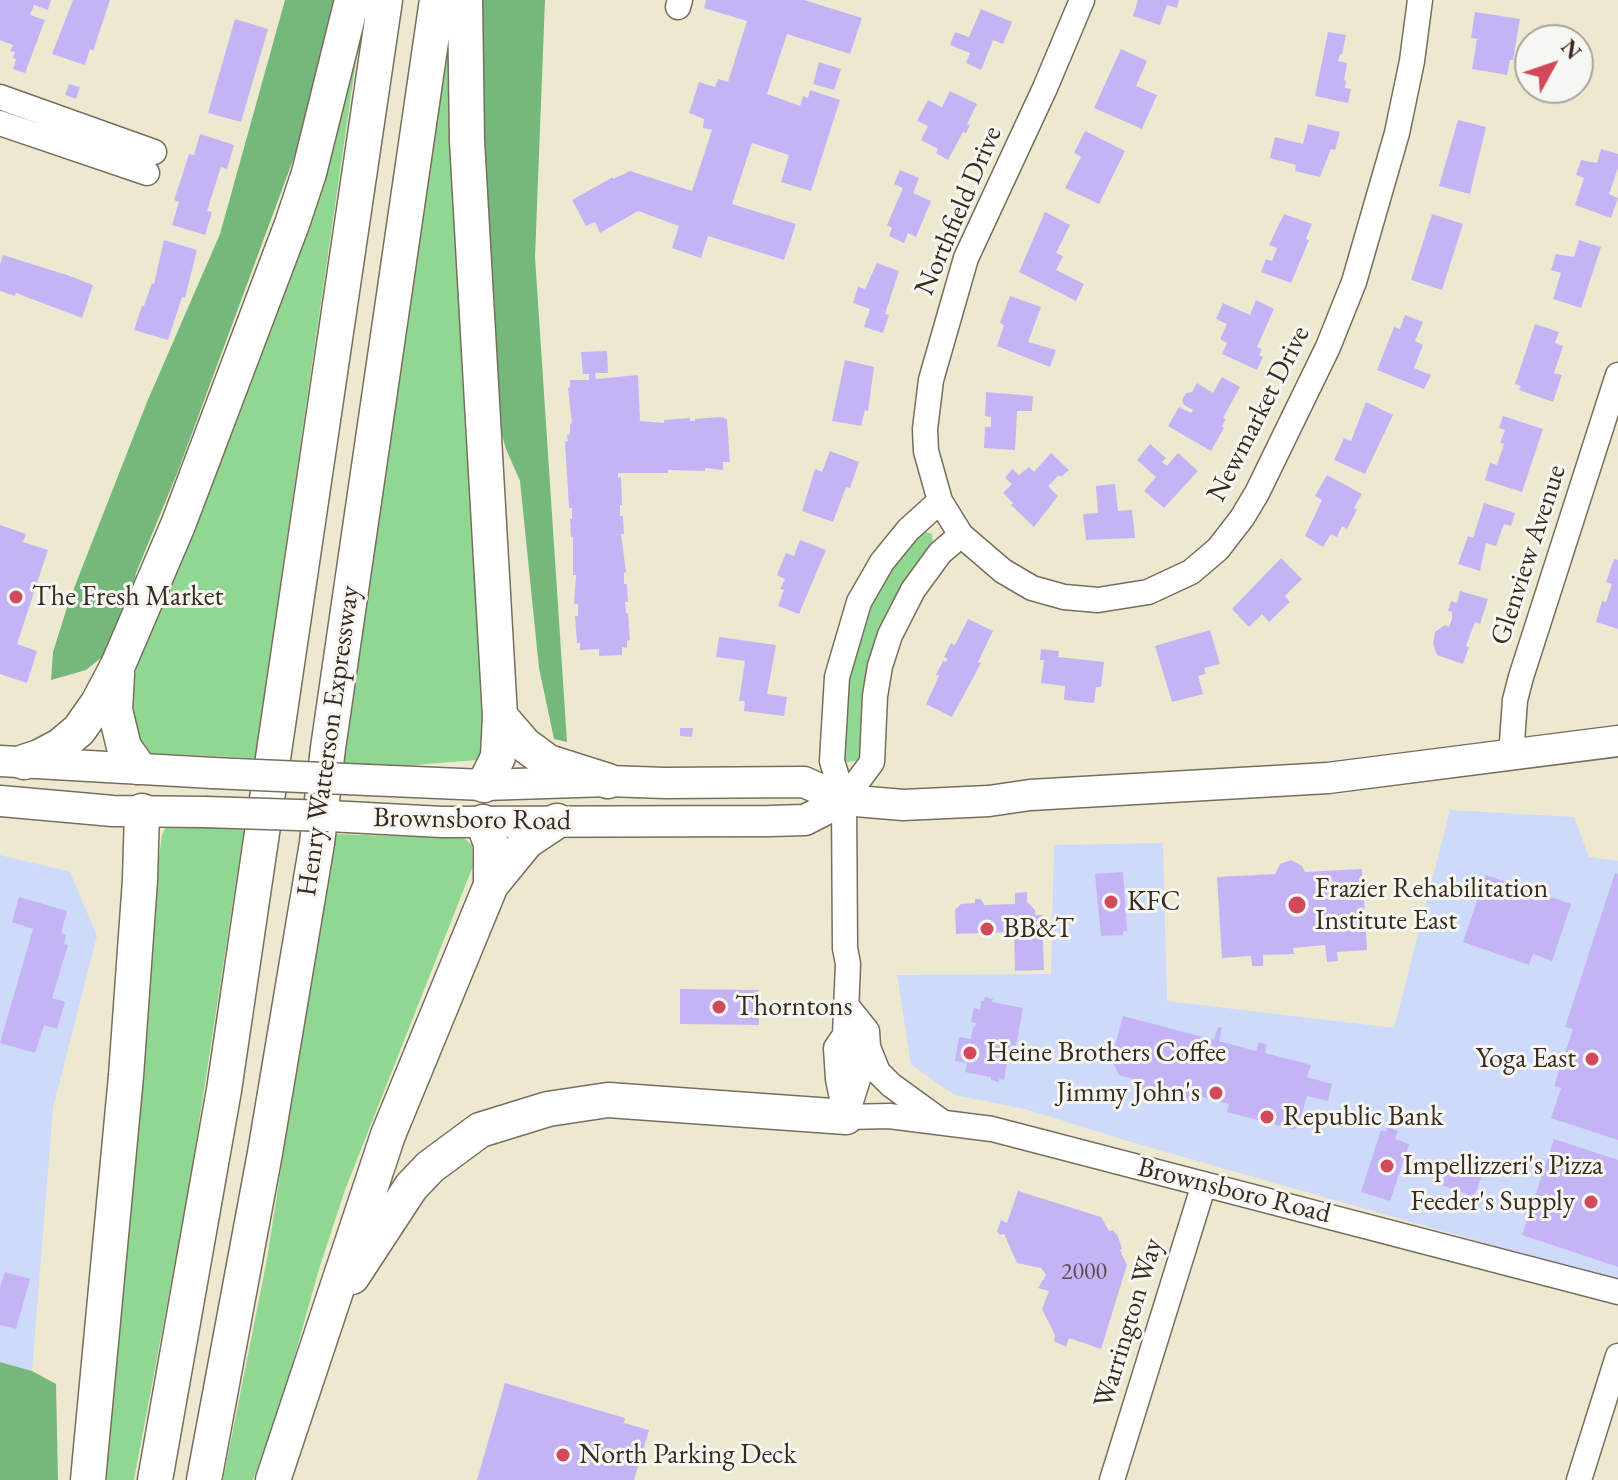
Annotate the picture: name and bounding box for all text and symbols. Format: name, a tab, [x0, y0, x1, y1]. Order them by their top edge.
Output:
north arrow	[1514, 24, 1594, 104]
text: N	[1554, 33, 1588, 66]
street label: Northfield Drive	[908, 121, 1010, 301]
street label: Newmarket Drive	[1200, 320, 1318, 508]
street label: Glenview Avenue	[1484, 461, 1574, 649]
place label: The Fresh Market	[32, 580, 223, 614]
street label: Henry Watterson Expressway	[291, 583, 367, 899]
marker: The Fresh Market	[7, 588, 25, 606]
street label: Brownsboro Road	[373, 801, 571, 839]
place label: Frazier Rehabilitation Institute East	[1315, 872, 1548, 938]
place label: KFC	[1127, 885, 1180, 919]
marker: KFC	[1102, 893, 1120, 911]
marker: Frazier Rehabilitation Institute East	[1286, 894, 1308, 916]
place label: BB&T	[1003, 912, 1074, 946]
marker: BB&T	[978, 920, 996, 938]
place label: Thorntons	[735, 990, 853, 1024]
marker: Thorntons	[710, 998, 728, 1016]
place label: Heine Brothers Coffee	[986, 1036, 1226, 1070]
place label: Yoga East	[1476, 1042, 1576, 1076]
marker: Heine Brothers Coffee	[961, 1044, 979, 1062]
marker: Yoga East	[1583, 1050, 1601, 1068]
place label: Jimmy John's	[1057, 1076, 1200, 1110]
marker: Jimmy John's	[1207, 1084, 1225, 1102]
place label: Republic Bank	[1283, 1100, 1443, 1134]
marker: Republic Bank	[1258, 1108, 1276, 1126]
place label: Impellizzeri's Pizza	[1403, 1149, 1603, 1183]
street label: Brownsboro Road	[1134, 1151, 1334, 1231]
marker: Impellizzeri's Pizza	[1378, 1157, 1396, 1175]
place label: Feeder's Supply	[1410, 1185, 1575, 1219]
marker: Feeder's Supply	[1582, 1193, 1600, 1211]
street label: Warrington Way	[1087, 1234, 1171, 1412]
house number: 2000	[1061, 1258, 1107, 1286]
place label: North Parking Deck	[579, 1438, 797, 1472]
marker: North Parking Deck	[554, 1446, 572, 1464]

